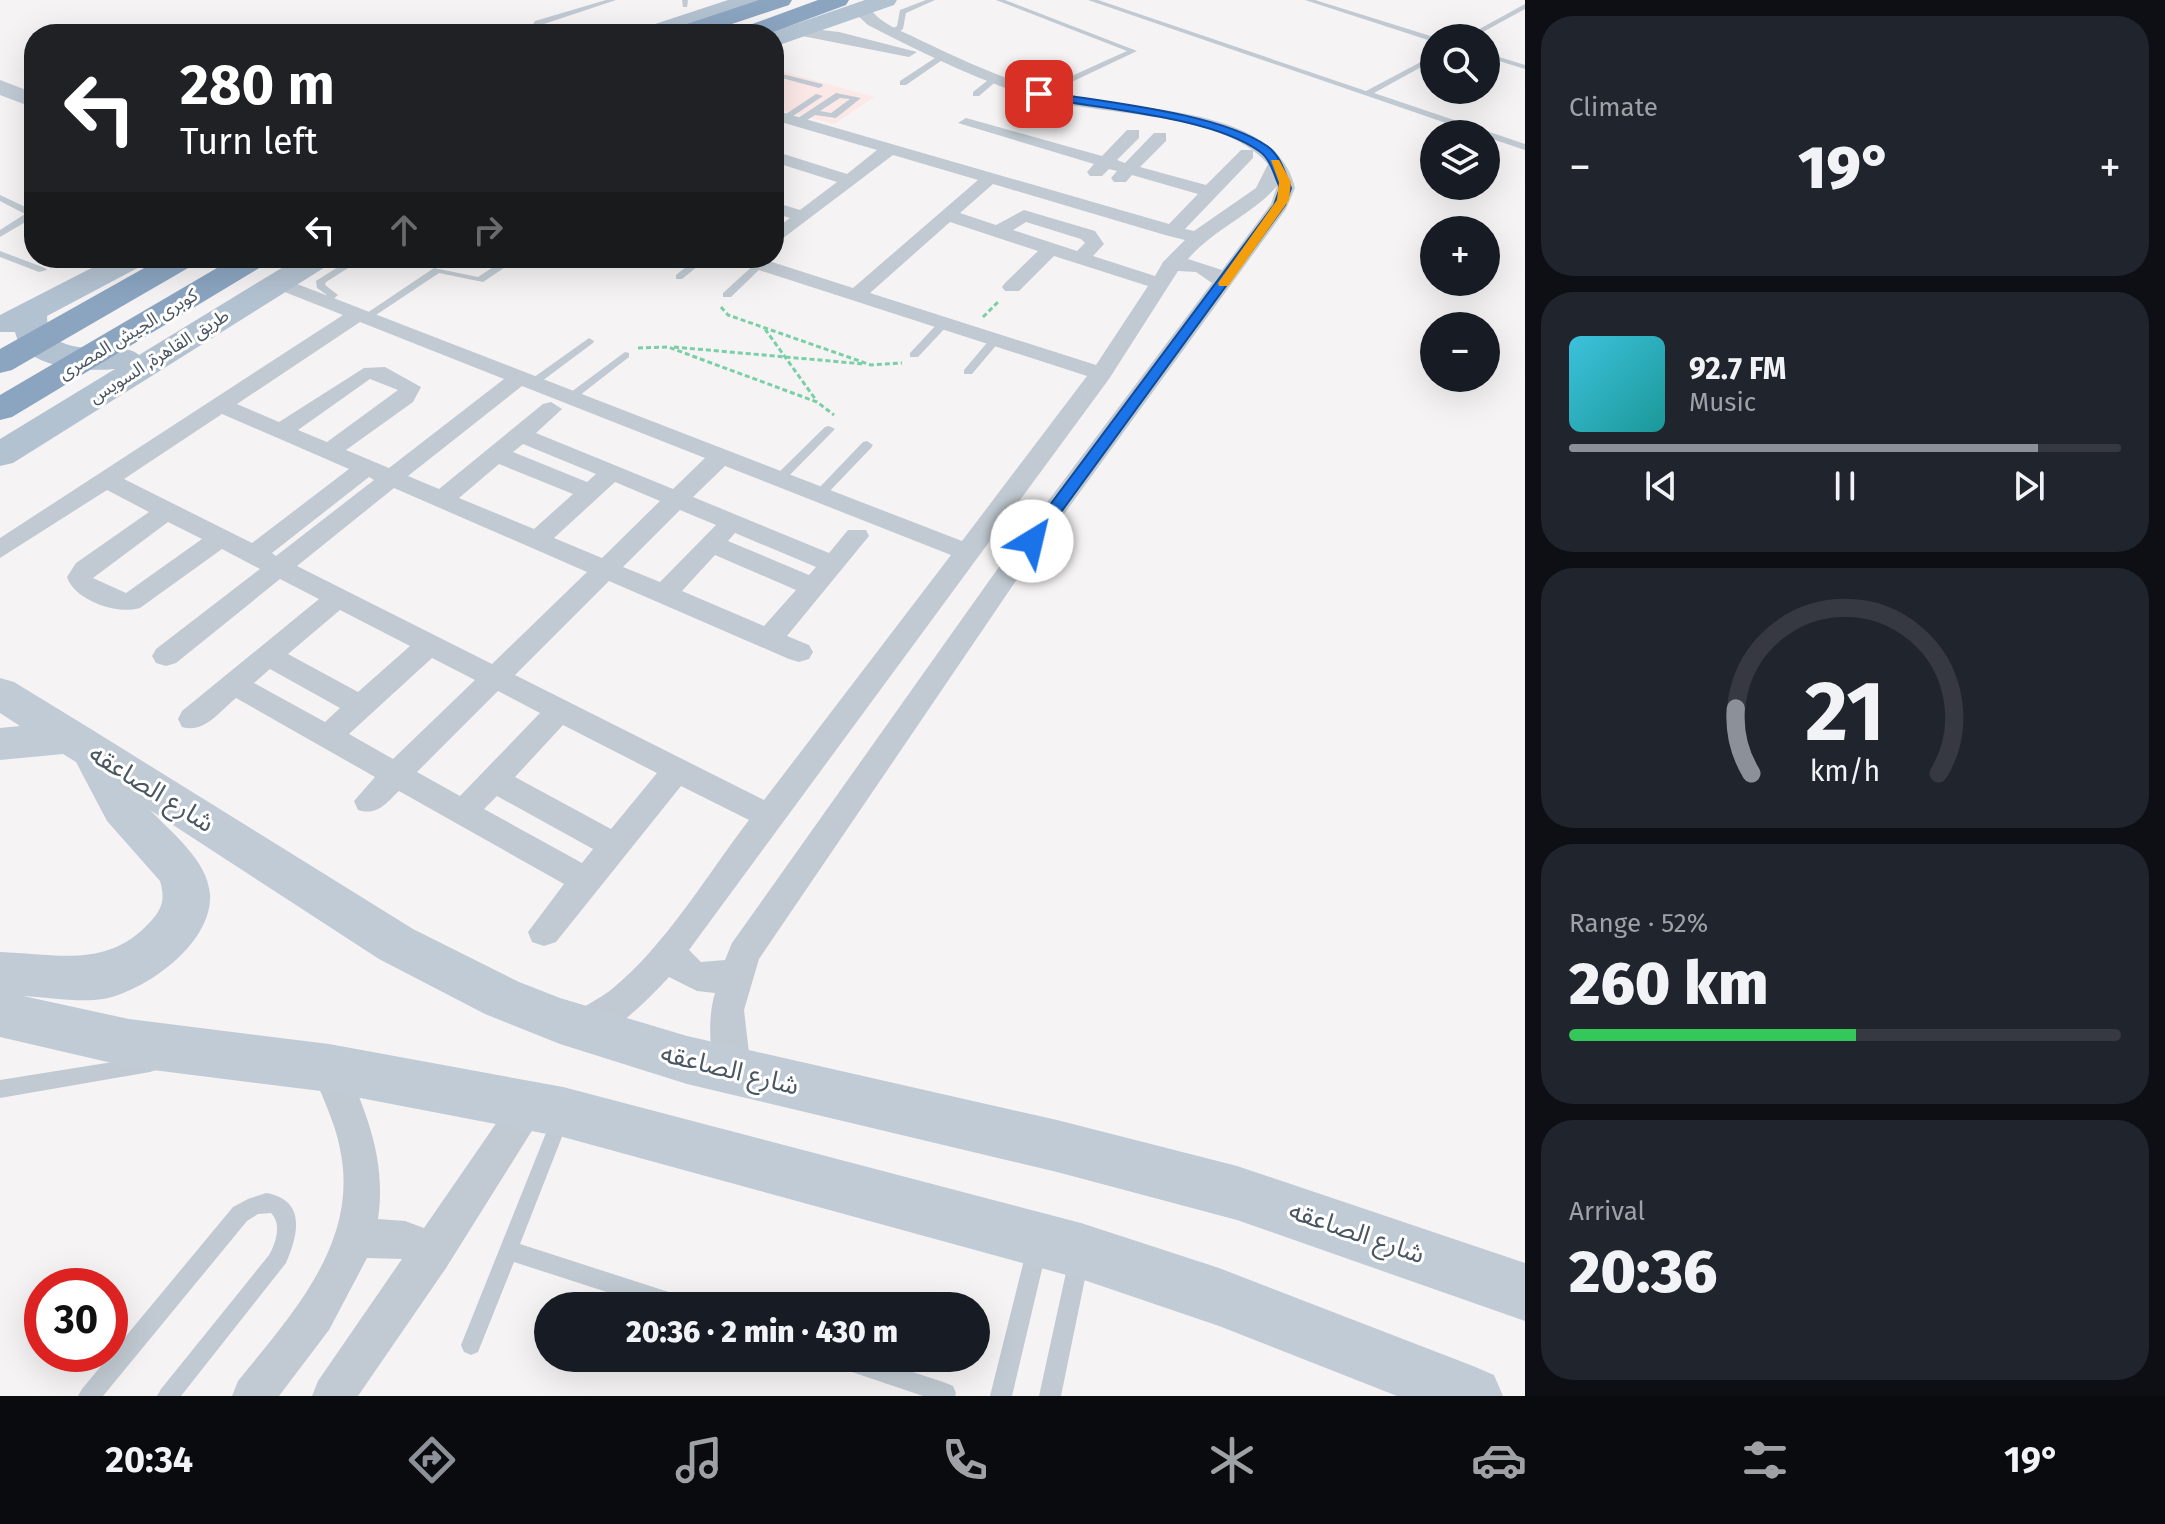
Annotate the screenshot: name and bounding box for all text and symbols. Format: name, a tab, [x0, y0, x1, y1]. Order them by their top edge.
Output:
map controls	[1420, 24, 1500, 392]
button: search	[1420, 24, 1500, 104]
text: 280 m	[180, 52, 335, 119]
icon: left	[48, 56, 152, 160]
pin	[1005, 60, 1073, 128]
icon: arrive	[1017, 72, 1061, 116]
text: Climate	[1569, 92, 1658, 123]
text: Turn left	[180, 120, 318, 164]
button: layers	[1420, 120, 1500, 200]
text: 19°	[1798, 132, 1892, 204]
text: −	[1569, 141, 1591, 194]
text: +	[2099, 141, 2121, 194]
icon: left	[298, 208, 342, 252]
icon: ahead	[382, 208, 426, 252]
icon: right	[466, 208, 510, 252]
button: +	[1420, 216, 1500, 296]
street label: كوبرى الجيش المصرى	[54, 283, 202, 384]
street label: طريق القاهرة, السويس	[85, 304, 233, 408]
button: −	[1420, 312, 1500, 392]
text: 92.7 FM	[1689, 351, 1786, 387]
text: Music	[1689, 387, 1756, 418]
icon: previous	[1639, 464, 1683, 508]
icon: pause	[1823, 464, 1867, 508]
icon: next	[2007, 464, 2051, 508]
position arrow	[990, 499, 1074, 583]
text: 21	[1805, 662, 1885, 762]
street label: شارع الصاعقه	[82, 738, 220, 842]
text: km/h	[1810, 754, 1880, 789]
text: Range · 52%	[1569, 908, 1708, 939]
text: 260 km	[1569, 948, 1768, 1020]
street label: شارع الصاعقه	[657, 1037, 802, 1105]
street label: شارع الصاعقه	[1284, 1195, 1429, 1273]
text: Arrival	[1569, 1196, 1645, 1227]
text: 20:36	[1569, 1236, 1717, 1308]
speed limit sign: 30	[24, 1268, 128, 1372]
text: 20:36 · 2 min · 430 m	[626, 1314, 898, 1350]
icon: directions	[404, 1432, 460, 1488]
icon: music	[671, 1432, 727, 1488]
icon: phone	[937, 1432, 993, 1488]
icon: climate	[1204, 1432, 1260, 1488]
icon: car	[1471, 1432, 1527, 1488]
icon: filters	[1737, 1432, 1793, 1488]
text: 20:34	[105, 1438, 193, 1482]
text: 19°	[2004, 1438, 2060, 1482]

